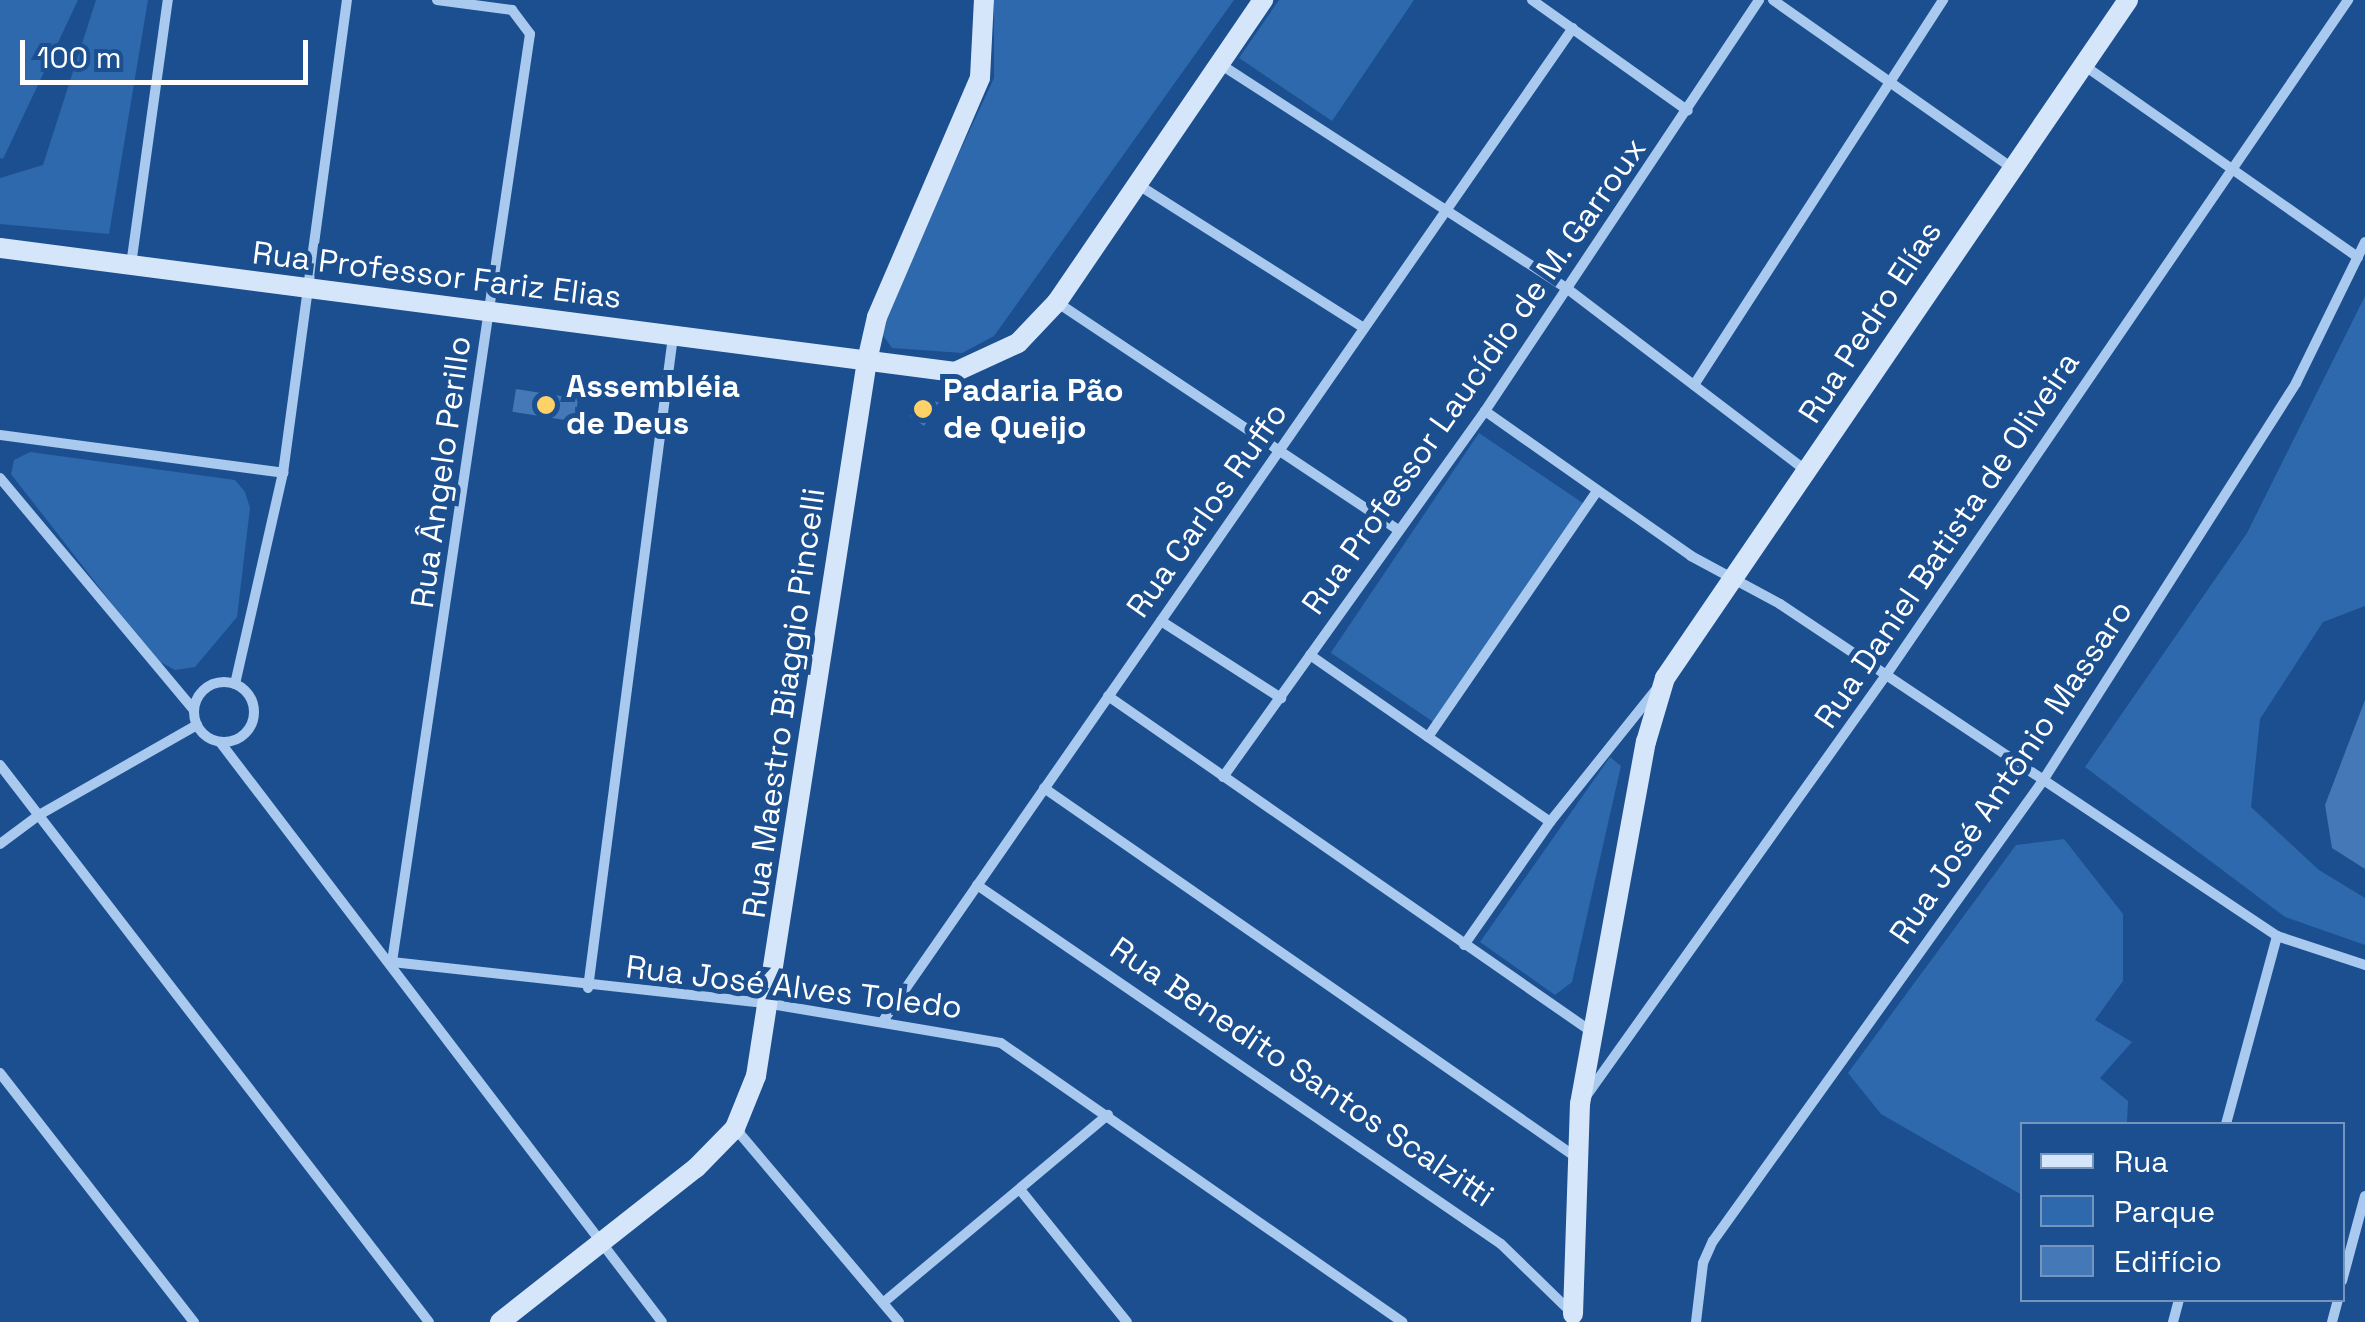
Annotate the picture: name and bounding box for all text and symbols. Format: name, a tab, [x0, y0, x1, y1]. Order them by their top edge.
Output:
scale bar	[25, 20, 312, 82]
text: 100 m	[37, 38, 122, 77]
street label: Rua Professor Laucídio de M. Garroux	[1294, 130, 1654, 622]
street label: Rua Pedro Elías	[1790, 214, 1950, 430]
street label: Rua Professor Fariz Elias	[250, 233, 624, 317]
street label: Rua Ângelo Perillo	[403, 333, 479, 611]
street label: Rua Daniel Batista de Oliveira	[1807, 345, 2087, 735]
place label: Assembléia de Deus	[566, 368, 740, 443]
place label: Padaria Pão de Queijo	[943, 372, 1124, 447]
marker: Assembléia de Deus	[535, 394, 557, 416]
street label: Rua Carlos Ruffo	[1119, 395, 1295, 625]
marker: Padaria Pão de Queijo	[912, 398, 934, 420]
street label: Rua Maestro Biaggio Pincelli	[735, 486, 833, 920]
street label: Rua José Antônio Massaro	[1881, 593, 2141, 951]
street label: Rua Benedito Santos Scalzitti	[1103, 929, 1501, 1215]
street label: Rua José Alves Toledo	[623, 947, 965, 1027]
legend	[2020, 1122, 2345, 1302]
text: Rua	[2114, 1142, 2169, 1181]
text: Parque	[2114, 1192, 2215, 1231]
text: Edifício	[2114, 1242, 2222, 1281]

